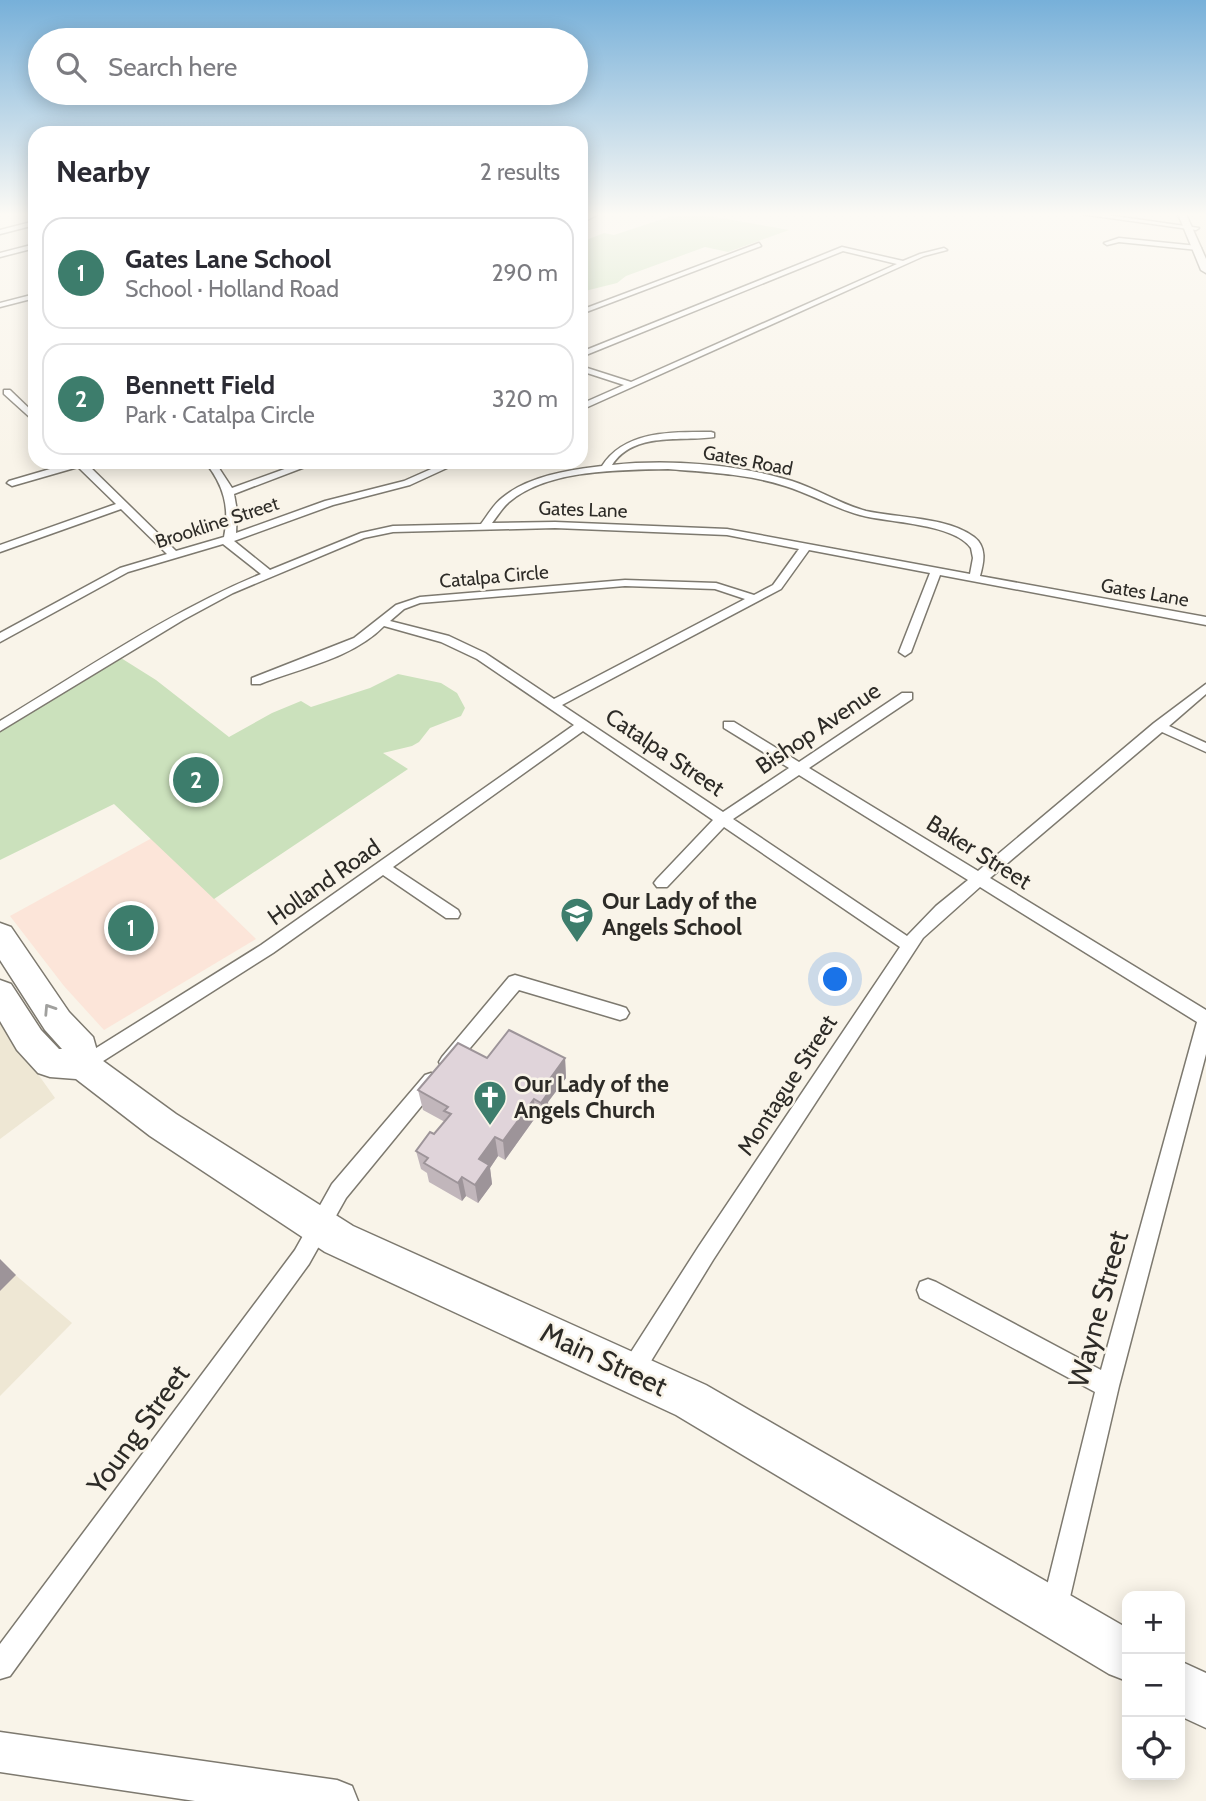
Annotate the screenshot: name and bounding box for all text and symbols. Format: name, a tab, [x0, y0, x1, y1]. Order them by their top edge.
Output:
search box	[28, 28, 588, 105]
icon: search	[52, 48, 90, 86]
text: Search here	[108, 51, 237, 83]
text: Nearby	[56, 153, 150, 190]
text: 2 results	[480, 158, 560, 186]
text: Gates Lane School	[125, 243, 331, 275]
text: 1	[77, 259, 85, 287]
text: 290 m	[491, 259, 558, 287]
text: School · Holland Road	[125, 275, 339, 303]
text: Bennett Field	[125, 369, 275, 401]
text: 2	[75, 385, 87, 413]
text: 320 m	[492, 385, 558, 413]
text: Park · Catalpa Circle	[125, 401, 315, 429]
street label: Gates Road	[701, 441, 795, 480]
street label: Brookline Street	[153, 492, 282, 553]
street label: Gates Lane	[538, 496, 628, 523]
street label: Catalpa Circle	[439, 560, 550, 593]
street label: Gates Lane	[1099, 573, 1191, 612]
street label: Bishop Avenue	[750, 676, 886, 780]
street label: Catalpa Street	[600, 702, 730, 802]
pin: 2	[173, 754, 219, 806]
street label: Baker Street	[922, 809, 1037, 895]
street label: Holland Road	[262, 833, 386, 931]
place label: Our Lady of the Angels School	[602, 887, 757, 941]
school or university icon: Our Lady of the Angels School	[558, 895, 596, 944]
pin: 1	[108, 902, 154, 954]
your location	[818, 962, 852, 996]
one-way arrow	[44, 1004, 57, 1017]
street label: Montague Street	[731, 1009, 843, 1161]
place label: Our Lady of the Angels Church	[514, 1070, 669, 1124]
church icon: Our Lady of the Angels Church	[471, 1078, 509, 1127]
street label: Wayne Street	[1061, 1227, 1135, 1391]
street label: Main Street	[535, 1315, 673, 1403]
street label: Young Street	[79, 1358, 196, 1501]
map controls	[1122, 1591, 1185, 1780]
button: +	[1122, 1591, 1185, 1654]
button: −	[1122, 1654, 1185, 1717]
button: locate	[1122, 1717, 1185, 1780]

